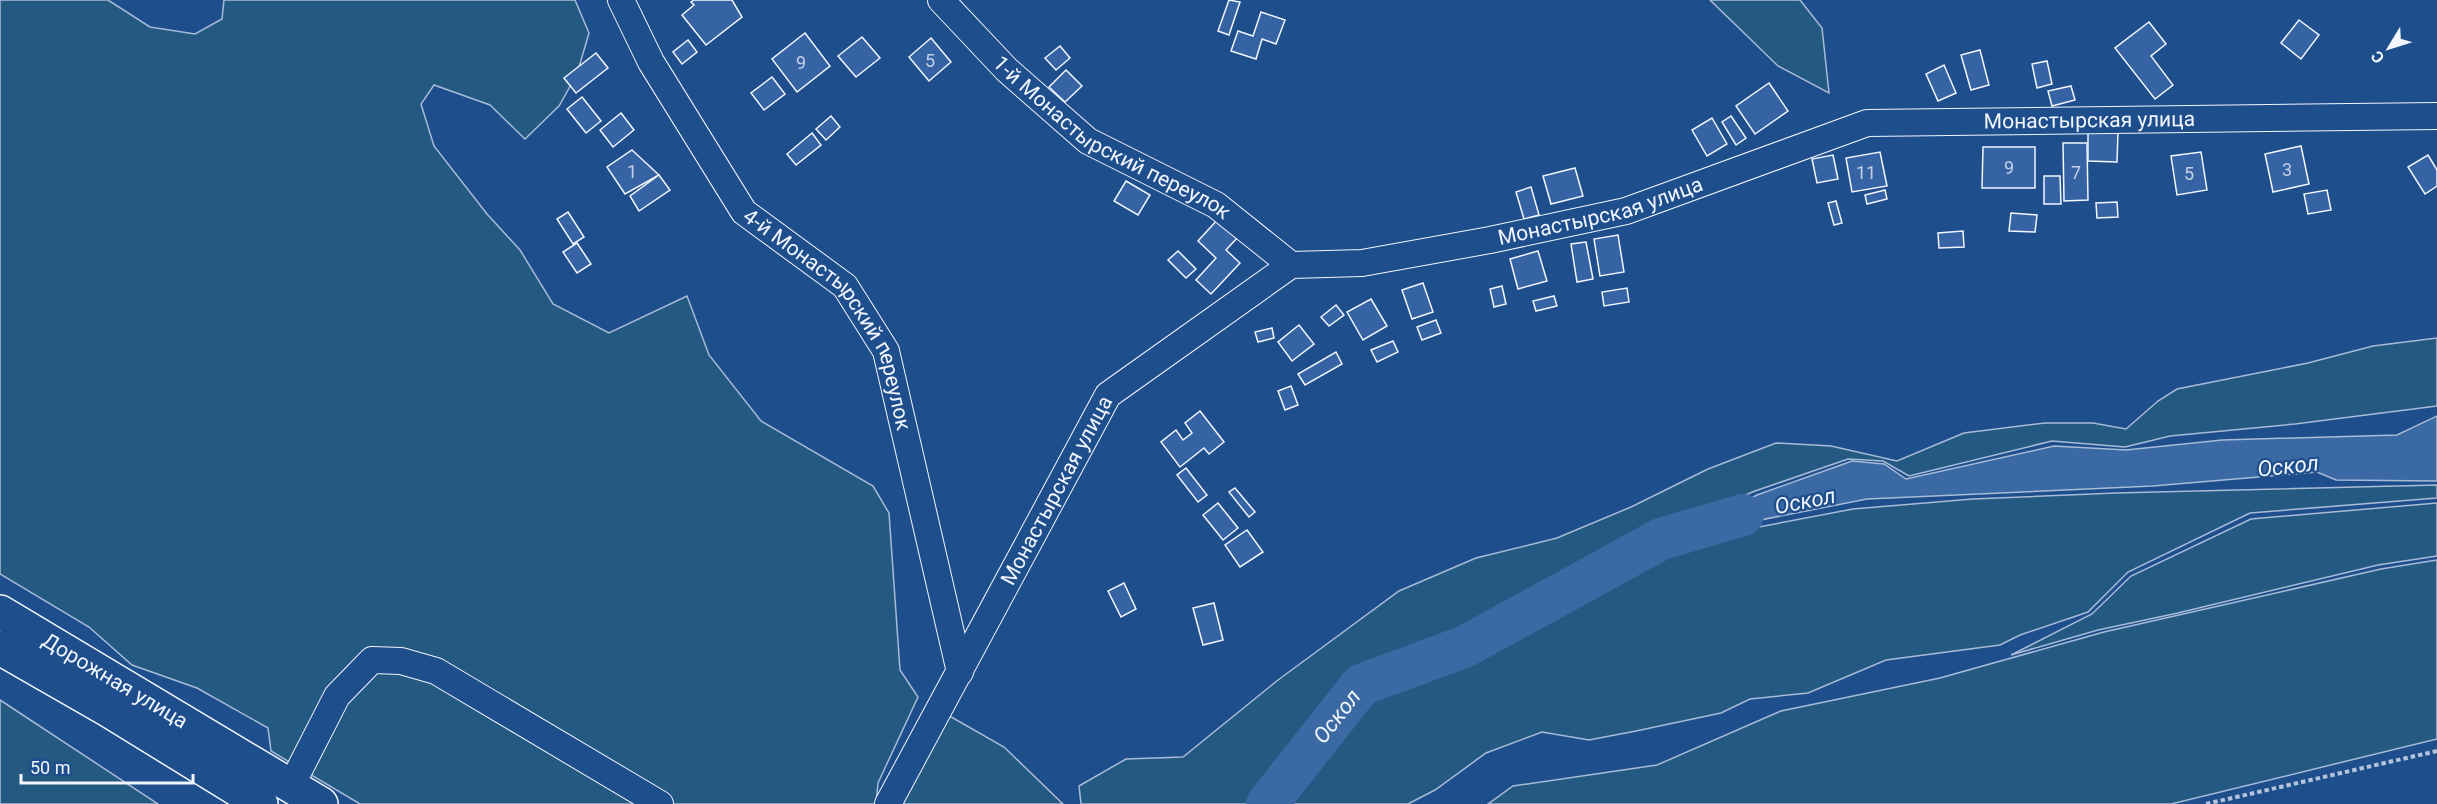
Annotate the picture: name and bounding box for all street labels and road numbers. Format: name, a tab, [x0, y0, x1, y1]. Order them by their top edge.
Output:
street label: 1-й Монастырский переулок	[988, 51, 1236, 224]
street label: Монастырская улица	[1984, 107, 2195, 134]
street label: Монастырская улица	[1496, 172, 1706, 250]
street label: 4-й Монастырский переулок	[739, 204, 916, 433]
street label: Монастырская улица	[996, 392, 1117, 589]
street label: Дорожная улица	[38, 628, 192, 734]

